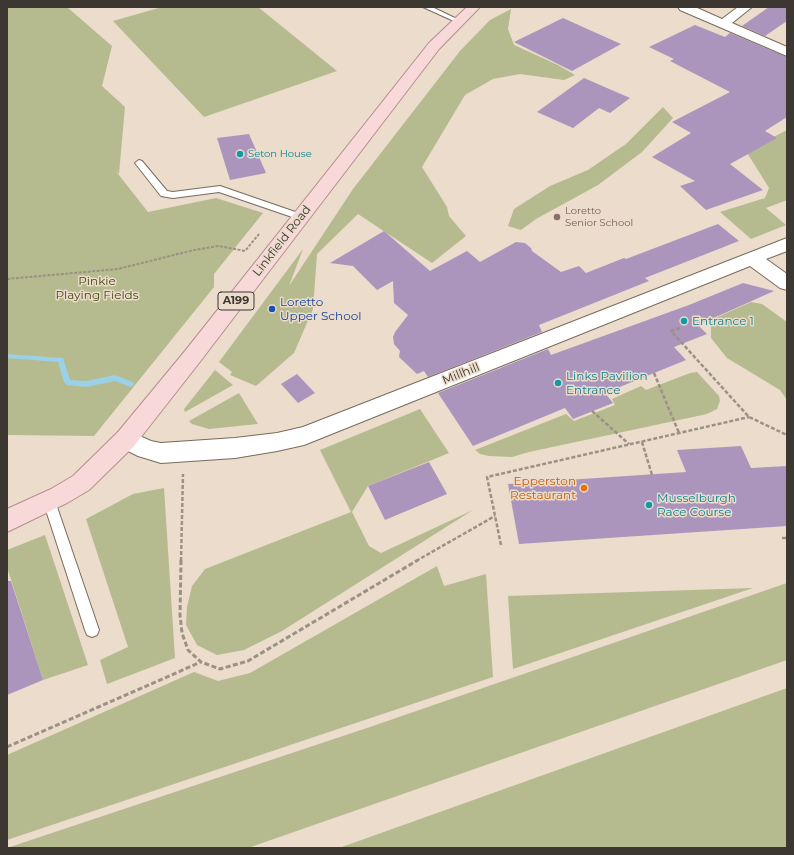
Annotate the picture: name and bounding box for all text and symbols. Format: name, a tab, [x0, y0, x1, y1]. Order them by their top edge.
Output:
place label: Seton House	[248, 148, 312, 160]
marker: Seton House	[235, 149, 245, 159]
street label: Linkfield Road	[250, 203, 314, 279]
place label: Loretto Senior School	[565, 205, 633, 228]
marker: Loretto Senior School	[552, 212, 562, 222]
park label: Pinkie Playing Fields	[55, 274, 139, 302]
road number: A199	[218, 292, 254, 310]
place label: Loretto Upper School	[280, 295, 361, 323]
marker: Loretto Upper School	[267, 304, 277, 314]
place label: Entrance 1	[692, 314, 754, 328]
marker: Entrance 1	[679, 316, 689, 326]
street label: Millhill	[440, 360, 482, 388]
place label: Links Pavilion Entrance	[566, 369, 648, 397]
marker: Links Pavilion Entrance	[553, 378, 563, 388]
place label: Epperston Restaurant	[510, 474, 576, 502]
marker: Epperston Restaurant	[579, 483, 589, 493]
place label: Musselburgh Race Course	[657, 491, 736, 519]
marker: Musselburgh Race Course	[644, 500, 654, 510]

